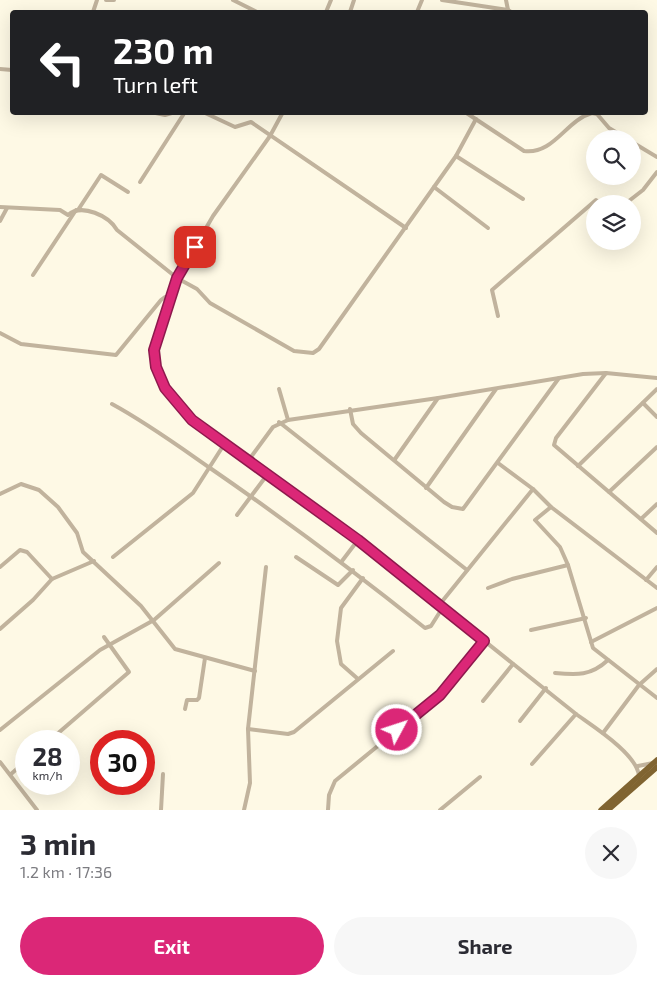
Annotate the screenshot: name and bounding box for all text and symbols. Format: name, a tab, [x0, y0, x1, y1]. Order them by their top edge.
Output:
text: 230 m	[113, 29, 214, 71]
icon: left	[30, 30, 95, 95]
text: Turn left	[113, 71, 198, 97]
map controls	[586, 130, 641, 250]
button: search	[586, 130, 641, 185]
button: layers	[586, 195, 641, 250]
pin	[174, 226, 216, 268]
icon: arrive	[181, 233, 209, 261]
position arrow	[370, 703, 422, 755]
speed limit sign: 30	[90, 730, 155, 795]
text: 28	[32, 741, 63, 771]
text: km/h	[33, 768, 62, 782]
text: 3 min	[20, 825, 96, 861]
button: close	[585, 827, 637, 879]
text: 1.2 km · 17:36	[20, 862, 112, 881]
button: Exit	[20, 917, 324, 975]
button: Share	[334, 917, 637, 975]

